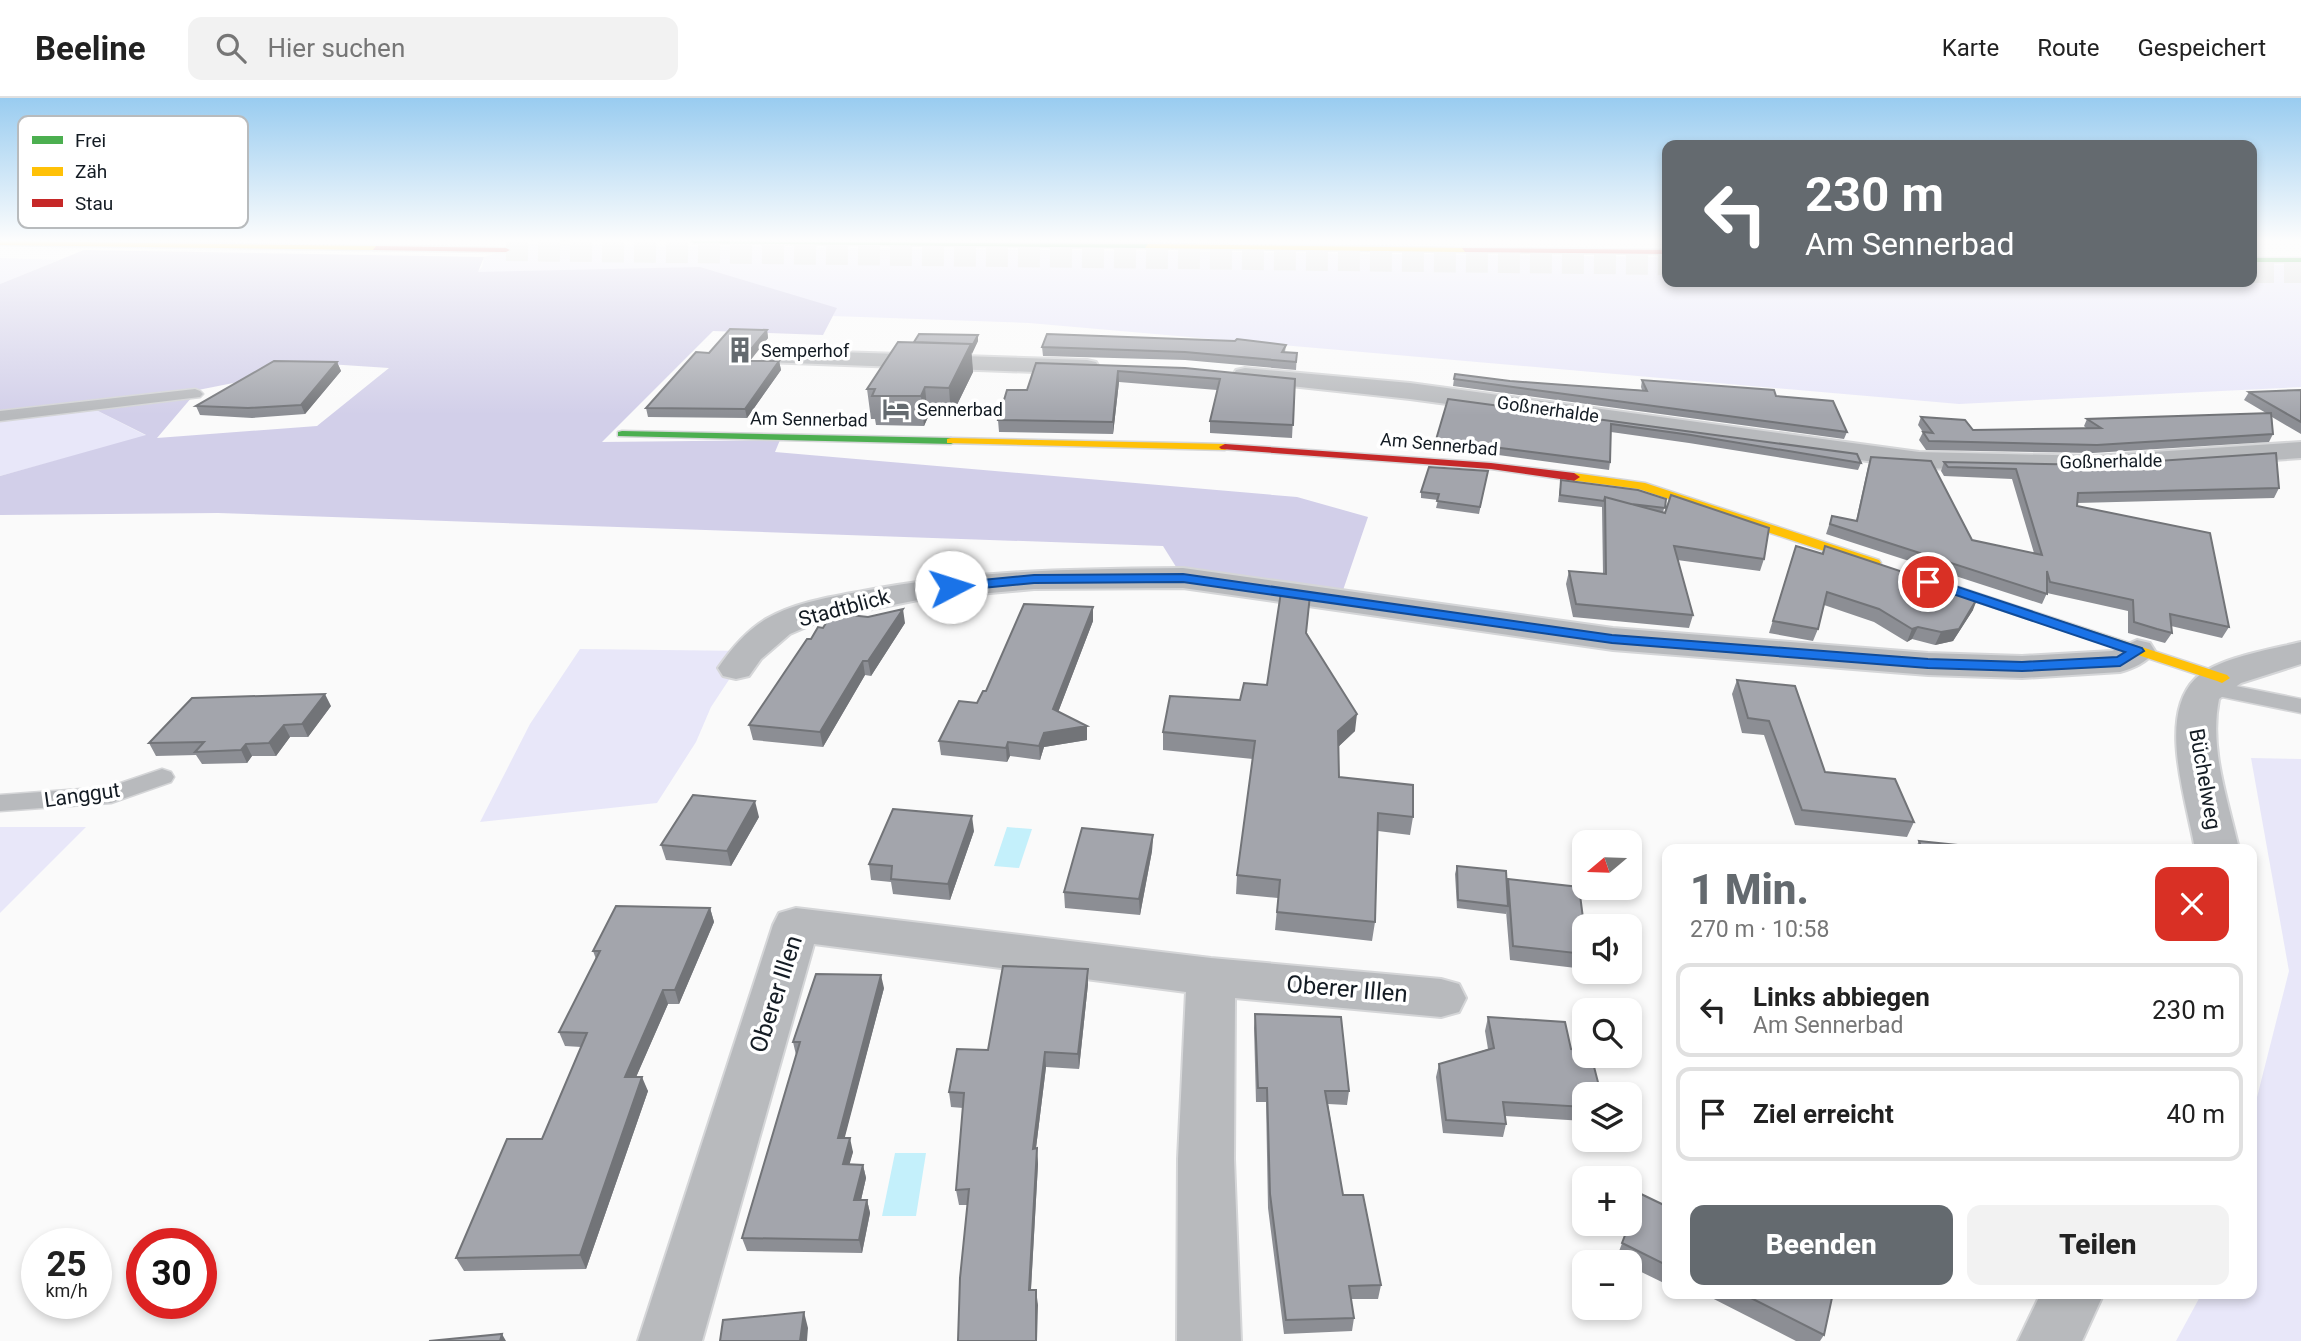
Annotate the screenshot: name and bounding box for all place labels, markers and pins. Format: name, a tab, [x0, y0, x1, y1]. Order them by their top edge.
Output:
building icon: Semperhof	[725, 335, 755, 365]
place label: Semperhof	[761, 340, 850, 361]
hotel icon: Sennerbad	[881, 394, 911, 424]
place label: Sennerbad	[917, 399, 1003, 420]
pin	[1898, 552, 1958, 612]

